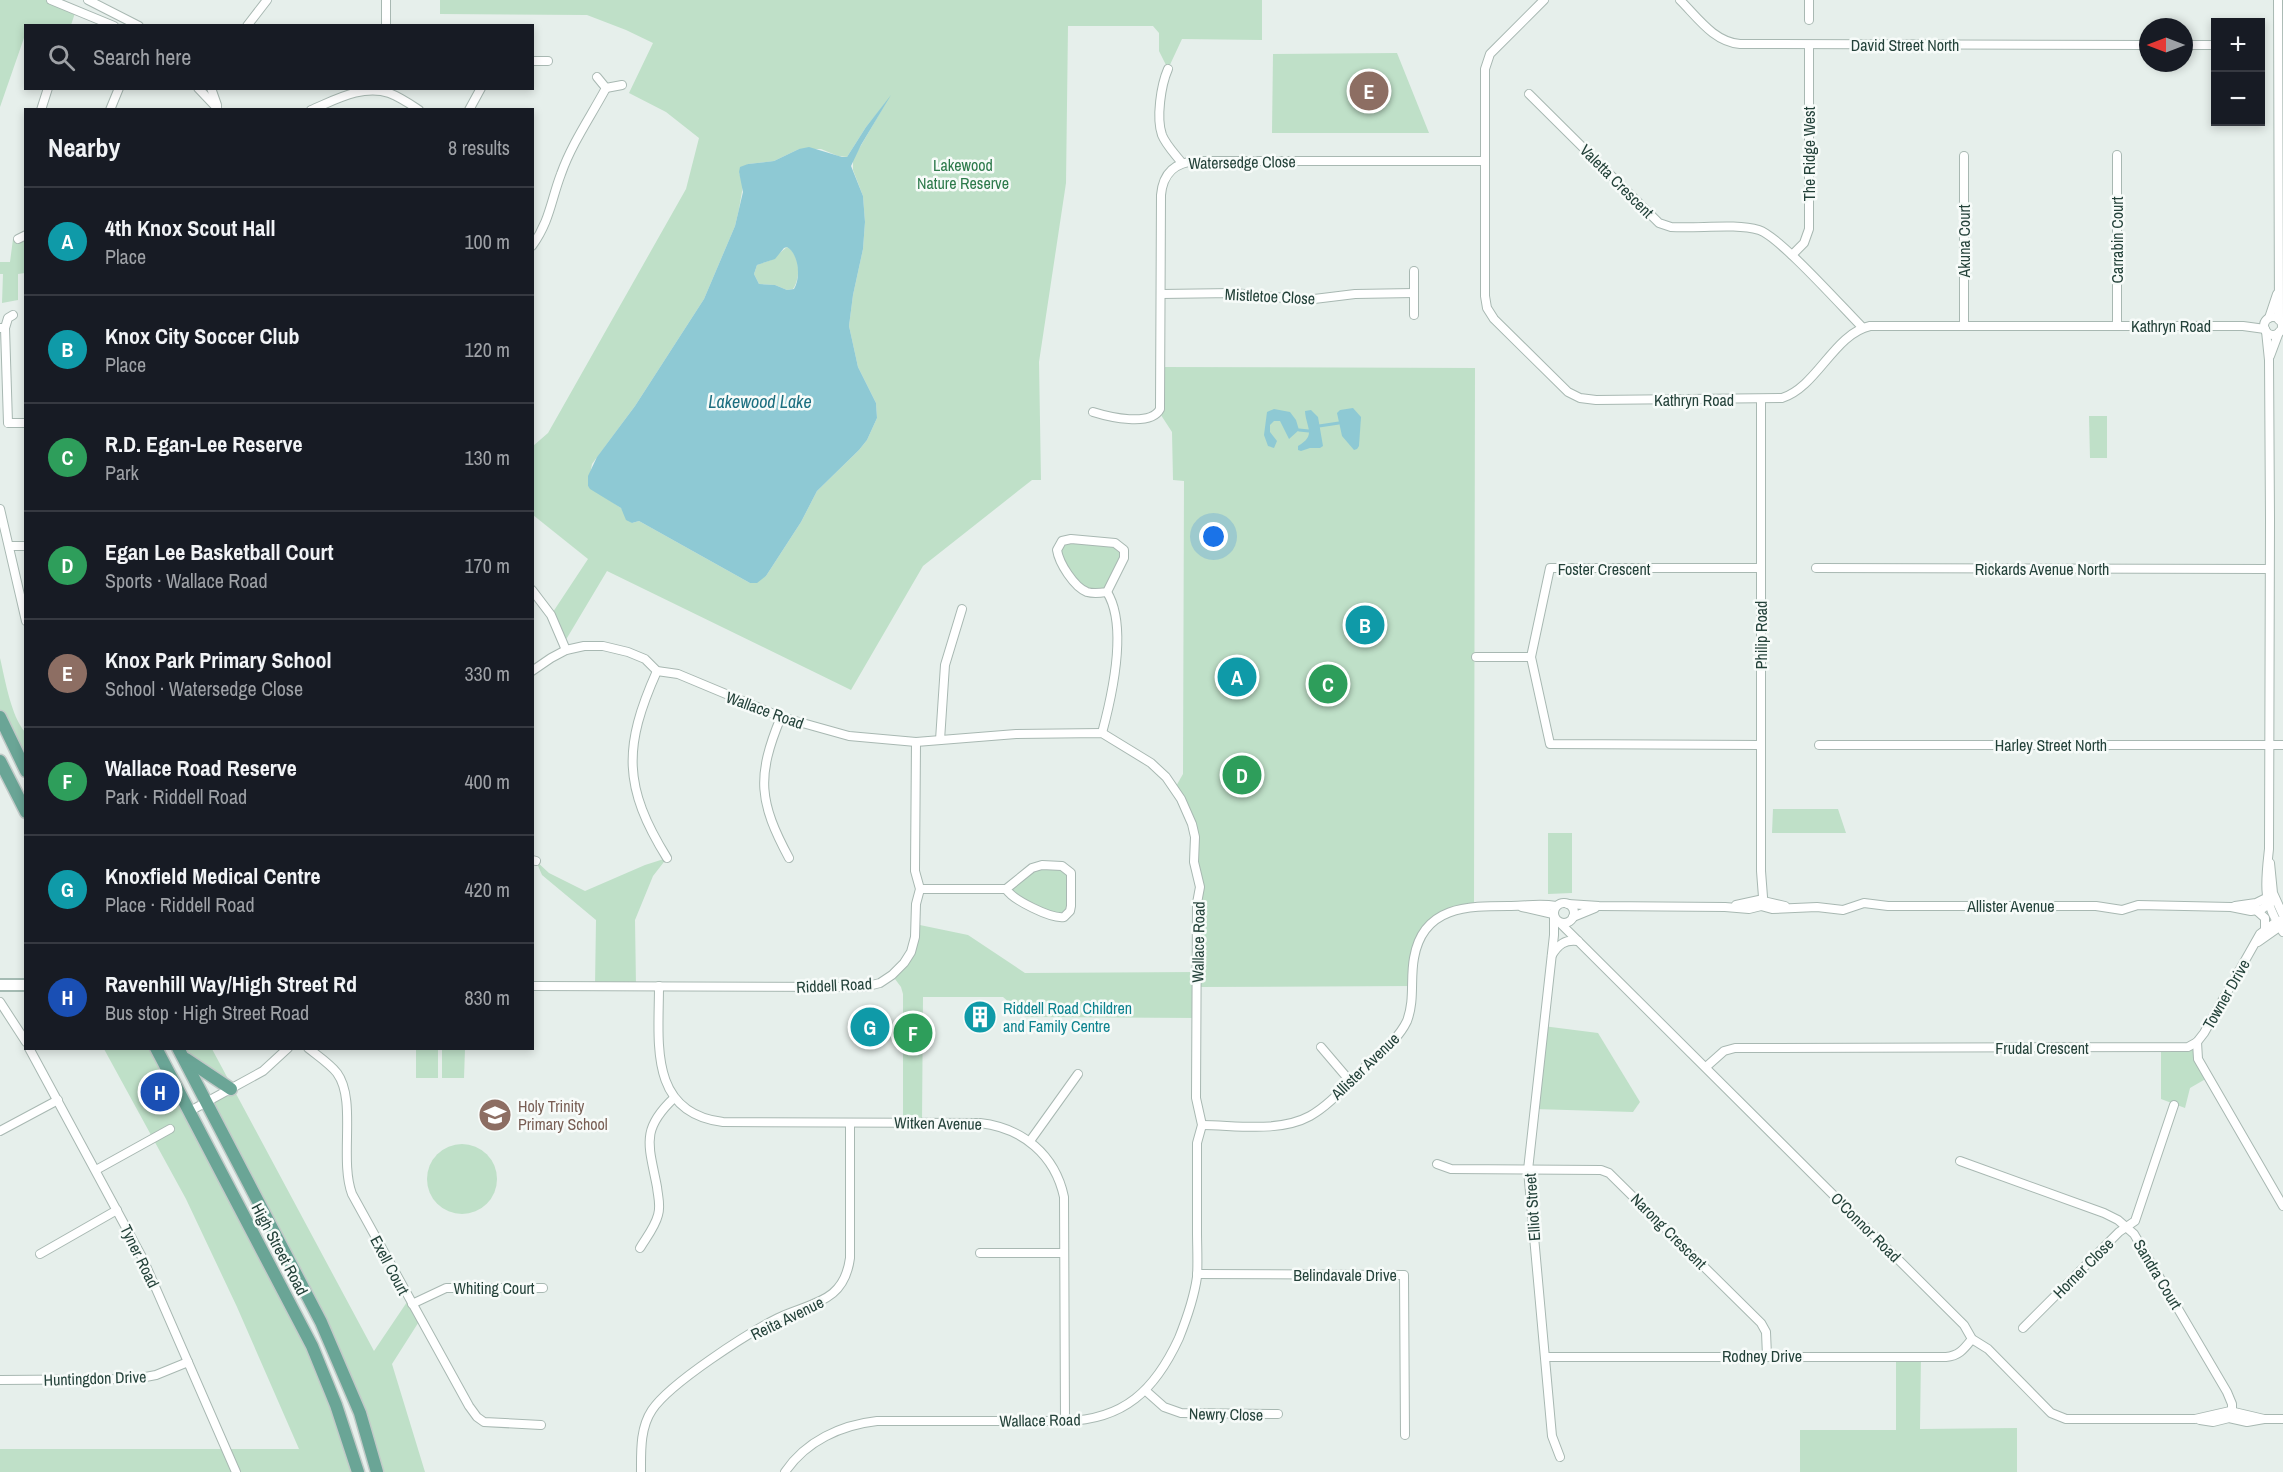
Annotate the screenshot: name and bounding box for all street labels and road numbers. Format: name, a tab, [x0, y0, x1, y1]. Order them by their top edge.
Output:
street label: David Street North	[1851, 34, 1959, 56]
street label: The Ridge West	[1798, 106, 1820, 201]
street label: Valetta Crescent	[1575, 139, 1659, 223]
street label: Watersedge Close	[1188, 150, 1296, 174]
street label: Carrabin Court	[2106, 196, 2128, 283]
street label: Akuna Court	[1953, 204, 1975, 278]
street label: Mistletoe Close	[1224, 283, 1316, 309]
street label: Kathryn Road	[2131, 315, 2211, 337]
street label: Kathryn Road	[1654, 389, 1734, 411]
street label: Foster Crescent	[1558, 558, 1651, 580]
street label: Rickards Avenue North	[1975, 558, 2109, 580]
street label: Philip Road	[1750, 601, 1772, 669]
street label: Wallace Road	[723, 686, 807, 734]
street label: Harley Street North	[1995, 734, 2107, 756]
street label: Allister Avenue	[1966, 895, 2055, 917]
street label: Wallace Road	[1186, 901, 1210, 983]
street label: Towner Drive	[2197, 955, 2255, 1033]
street label: Riddell Road	[796, 972, 872, 998]
street label: Allister Avenue	[1325, 1028, 1404, 1105]
street label: Frudal Crescent	[1995, 1037, 2089, 1059]
street label: Witken Avenue	[894, 1111, 982, 1135]
street label: Elliot Street	[1519, 1172, 1545, 1242]
street label: O'Connor Road	[1826, 1187, 1906, 1267]
street label: Narong Crescent	[1626, 1188, 1712, 1274]
street label: High Street Road	[246, 1199, 314, 1299]
street label: Tyner Road	[115, 1221, 165, 1291]
street label: Exell Court	[365, 1232, 415, 1299]
street label: Horner Close	[2048, 1233, 2118, 1303]
street label: Sandra Court	[2128, 1235, 2188, 1313]
street label: Belindavale Drive	[1293, 1264, 1397, 1286]
street label: Whiting Court	[454, 1277, 535, 1299]
street label: Reita Avenue	[747, 1291, 827, 1345]
street label: Rodney Drive	[1722, 1345, 1802, 1367]
street label: Huntingdon Drive	[43, 1365, 147, 1391]
street label: Newry Close	[1189, 1402, 1263, 1426]
street label: Wallace Road	[999, 1408, 1081, 1432]

